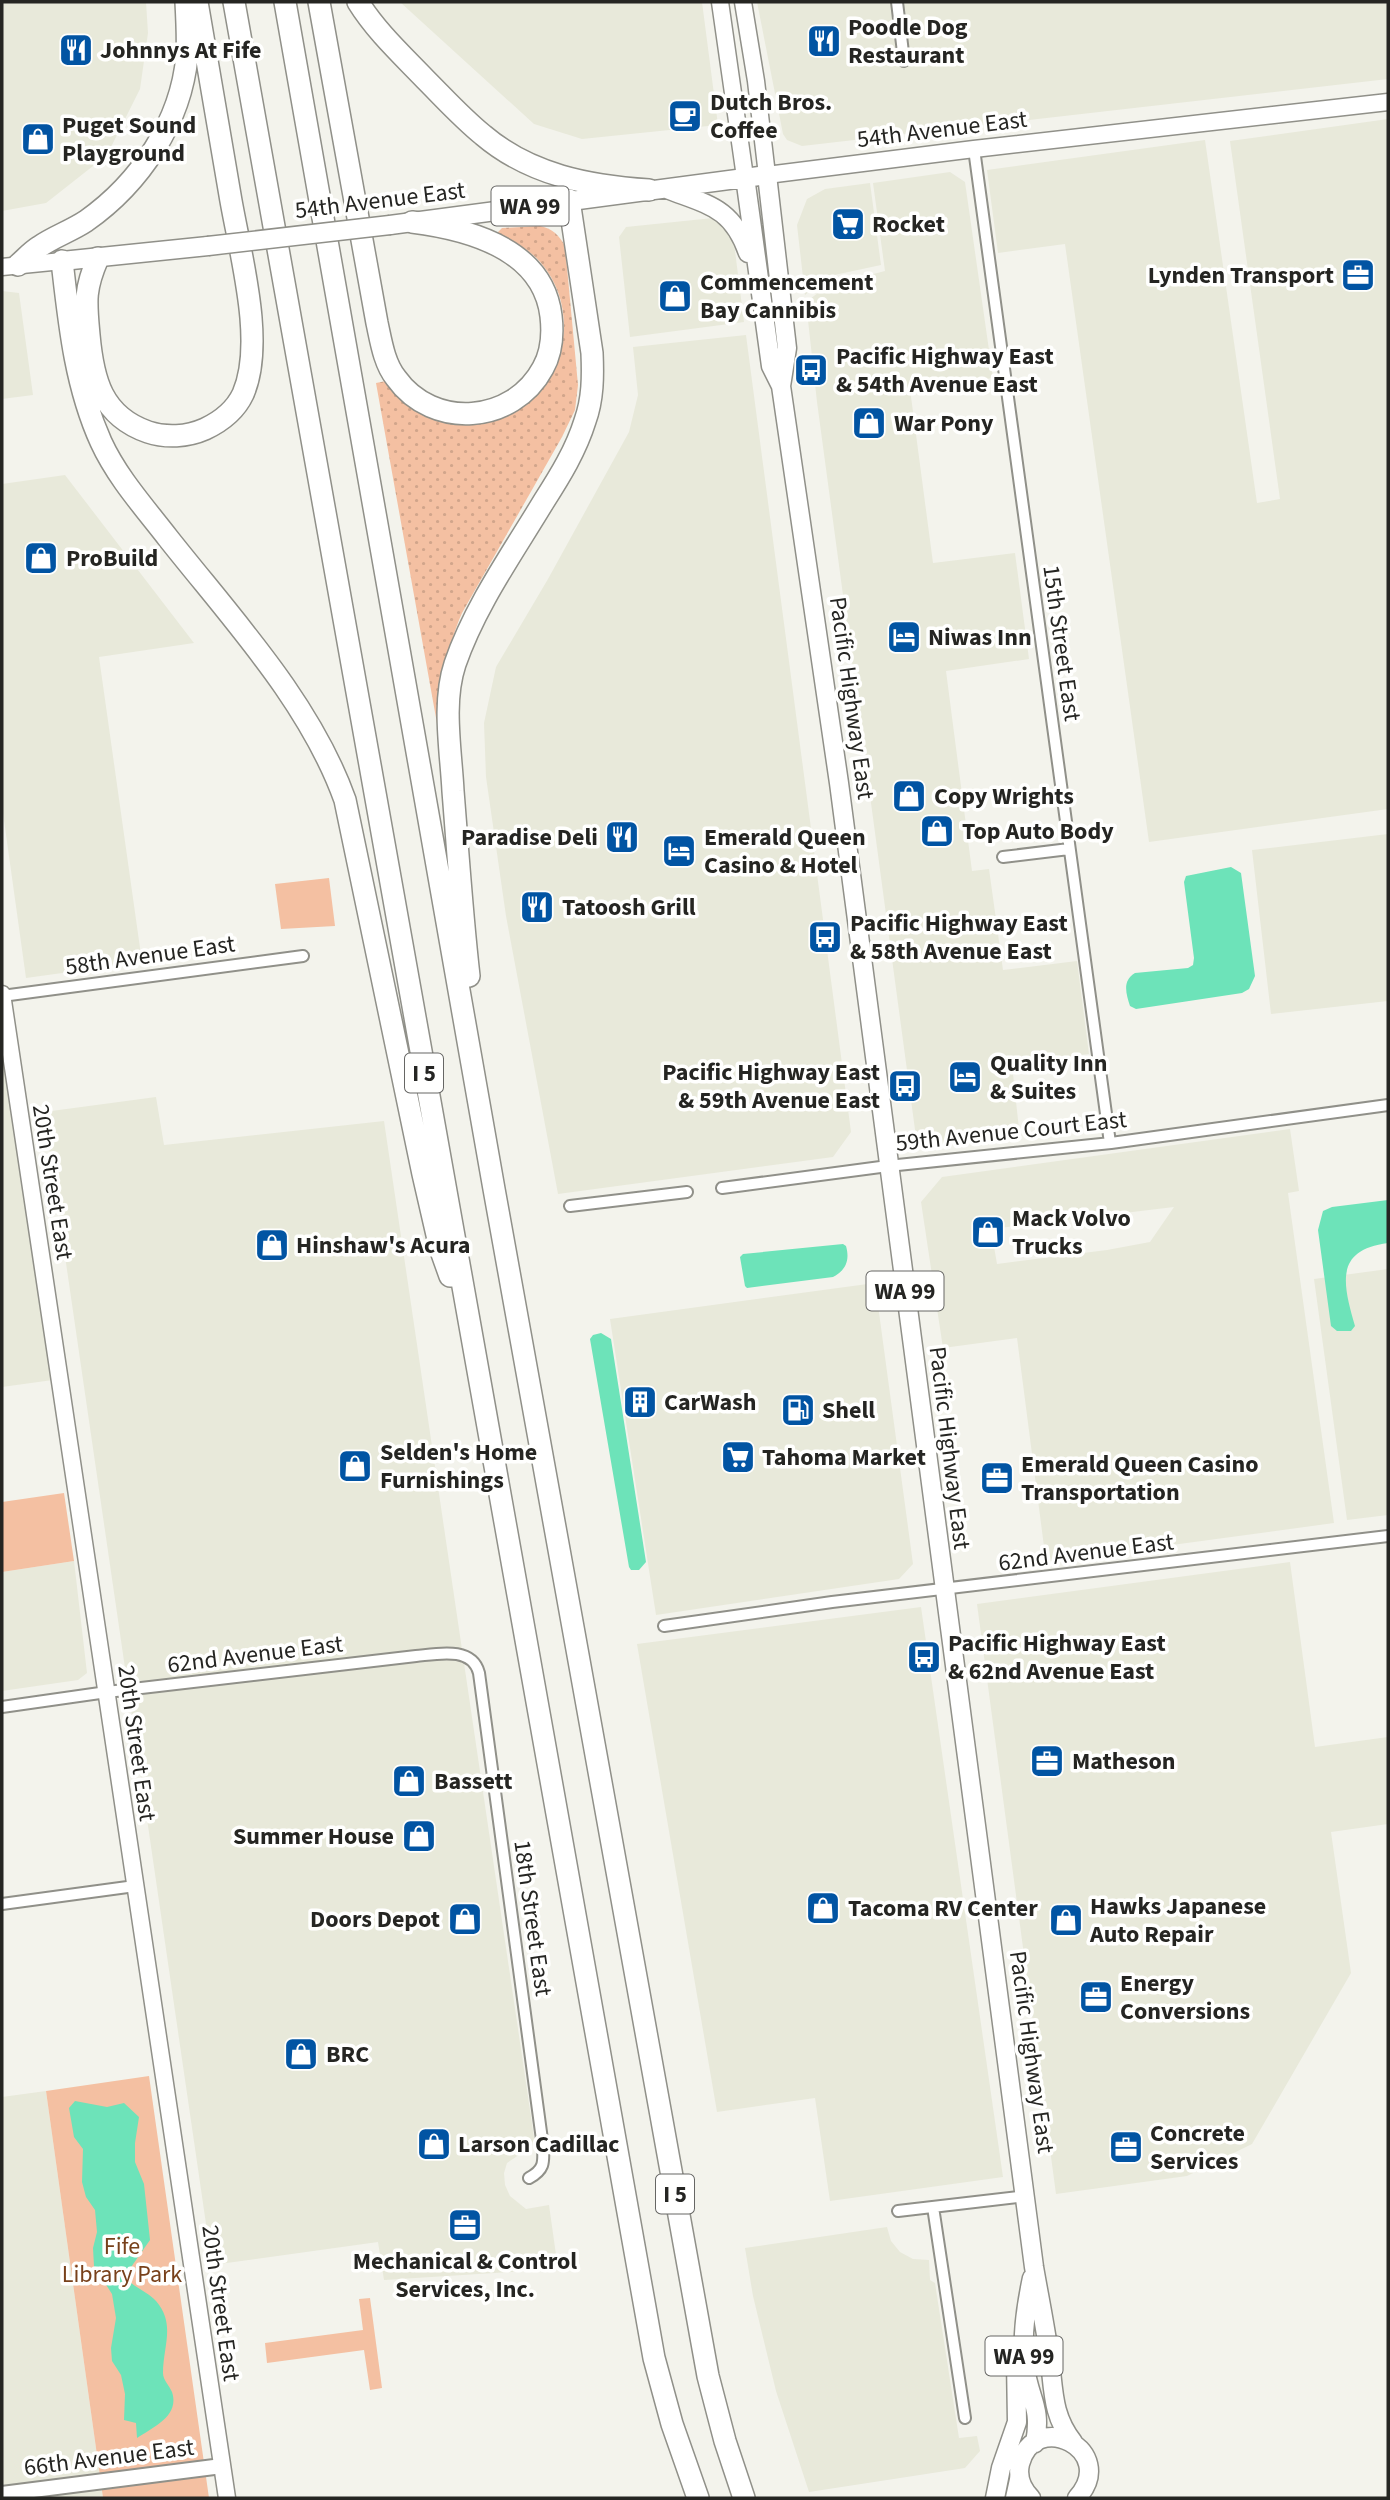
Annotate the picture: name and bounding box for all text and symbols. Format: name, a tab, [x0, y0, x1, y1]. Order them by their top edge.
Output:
place label: Poodle Dog Restaurant	[848, 10, 968, 73]
restaurant icon: Poodle Dog Restaurant	[805, 22, 843, 60]
restaurant icon: Johnnys At Fife	[57, 31, 95, 69]
place label: Johnnys At Fife	[100, 33, 262, 68]
place label: Dutch Bros. Coffee	[710, 85, 832, 148]
cafe icon: Dutch Bros. Coffee	[666, 97, 704, 135]
street label: 54th Avenue East	[855, 102, 1029, 157]
place label: Puget Sound Playground	[62, 108, 196, 171]
shop icon: Puget Sound Playground	[19, 120, 57, 158]
street label: 54th Avenue East	[293, 173, 467, 228]
road number: WA 99	[491, 186, 568, 226]
supermarket icon: Rocket	[829, 205, 867, 243]
place label: Rocket	[872, 207, 945, 242]
office icon: Lynden Transport	[1339, 256, 1377, 294]
place label: Lynden Transport	[1148, 258, 1334, 293]
place label: Commencement Bay Cannibis	[700, 265, 874, 328]
shop icon: Commencement Bay Cannibis	[656, 277, 694, 315]
place label: Pacific Highway East & 54th Avenue East	[836, 339, 1054, 402]
bus stop icon: Pacific Highway East & 54th Avenue East	[792, 351, 830, 389]
shop icon: War Pony	[850, 404, 888, 442]
place label: War Pony	[894, 406, 994, 441]
shop icon: ProBuild	[22, 539, 60, 577]
place label: ProBuild	[66, 541, 158, 576]
street label: 15th Street East	[1033, 563, 1090, 723]
street label: Pacific Highway East	[820, 594, 883, 802]
hotel icon: Niwas Inn	[885, 618, 923, 656]
place label: Niwas Inn	[928, 620, 1032, 655]
shop icon: Copy Wrights	[890, 777, 928, 815]
place label: Copy Wrights	[934, 779, 1074, 814]
shop icon: Top Auto Body	[918, 812, 956, 850]
place label: Top Auto Body	[962, 814, 1114, 849]
restaurant icon: Paradise Deli	[603, 818, 641, 856]
place label: Paradise Deli	[461, 820, 598, 855]
place label: Emerald Queen Casino & Hotel	[704, 820, 866, 883]
hotel icon: Emerald Queen Casino & Hotel	[660, 832, 698, 870]
restaurant icon: Tatoosh Grill	[518, 888, 556, 926]
place label: Tatoosh Grill	[562, 890, 696, 925]
place label: Pacific Highway East & 58th Avenue East	[850, 906, 1068, 969]
bus stop icon: Pacific Highway East & 58th Avenue East	[806, 918, 844, 956]
street label: 58th Avenue East	[63, 926, 237, 985]
place label: Quality Inn & Suites	[990, 1046, 1107, 1109]
road number: I 5	[405, 1054, 443, 1092]
place label: Pacific Highway East & 59th Avenue East	[662, 1055, 880, 1118]
hotel icon: Quality Inn & Suites	[946, 1058, 984, 1096]
bus stop icon: Pacific Highway East & 59th Avenue East	[886, 1067, 924, 1105]
street label: 20th Street East	[23, 1102, 82, 1262]
street label: 59th Avenue Court East	[894, 1102, 1128, 1161]
place label: Mack Volvo Trucks	[1012, 1201, 1131, 1264]
shop icon: Mack Volvo Trucks	[969, 1213, 1007, 1251]
shop icon: Hinshaw's Acura	[253, 1226, 291, 1264]
place label: Hinshaw's Acura	[296, 1228, 470, 1263]
road number: WA 99	[866, 1272, 944, 1310]
street label: Pacific Highway East	[920, 1344, 979, 1552]
building icon: CarWash	[621, 1383, 659, 1421]
place label: CarWash	[664, 1385, 756, 1420]
fuel station icon: Shell	[779, 1391, 817, 1429]
place label: Shell	[822, 1393, 875, 1428]
place label: Selden's Home Furnishings	[380, 1435, 537, 1498]
supermarket icon: Tahoma Market	[719, 1438, 757, 1476]
place label: Tahoma Market	[762, 1440, 926, 1475]
shop icon: Selden's Home Furnishings	[336, 1447, 374, 1485]
place label: Emerald Queen Casino Transportation	[1021, 1447, 1258, 1510]
office icon: Emerald Queen Casino Transportation	[978, 1459, 1016, 1497]
street label: 62nd Avenue East	[996, 1524, 1176, 1581]
street label: 62nd Avenue East	[165, 1626, 345, 1683]
place label: Pacific Highway East & 62nd Avenue East	[948, 1626, 1166, 1689]
bus stop icon: Pacific Highway East & 62nd Avenue East	[905, 1638, 943, 1676]
street label: 20th Street East	[108, 1663, 165, 1823]
office icon: Matheson	[1028, 1742, 1066, 1780]
place label: Matheson	[1072, 1744, 1176, 1779]
shop icon: Bassett	[390, 1762, 428, 1800]
place label: Bassett	[434, 1764, 513, 1799]
shop icon: Summer House	[400, 1817, 438, 1855]
place label: Summer House	[233, 1819, 394, 1854]
street label: 18th Street East	[504, 1838, 561, 1998]
shop icon: Tacoma RV Center	[804, 1889, 842, 1927]
place label: Hawks Japanese Auto Repair	[1089, 1889, 1266, 1952]
place label: Tacoma RV Center	[848, 1891, 1038, 1926]
shop icon: Doors Depot	[446, 1900, 484, 1938]
shop icon: Hawks Japanese Auto Repair	[1047, 1901, 1085, 1939]
place label: Doors Depot	[310, 1902, 440, 1937]
street label: Pacific Highway East	[1000, 1948, 1063, 2156]
place label: Energy Conversions	[1120, 1966, 1250, 2029]
office icon: Energy Conversions	[1077, 1978, 1115, 2016]
shop icon: BRC	[282, 2035, 320, 2073]
place label: BRC	[326, 2037, 369, 2072]
place label: Concrete Services	[1150, 2116, 1245, 2179]
shop icon: Larson Cadillac	[415, 2125, 453, 2163]
place label: Larson Cadillac	[458, 2127, 620, 2162]
office icon: Concrete Services	[1107, 2128, 1145, 2166]
road number: I 5	[656, 2174, 694, 2214]
office icon: Mechanical & Control Services, Inc.	[446, 2206, 484, 2244]
street label: 20th Street East	[192, 2223, 249, 2383]
park label: Fife Library Park	[62, 2229, 182, 2292]
place label: Mechanical & Control Services, Inc.	[353, 2244, 577, 2307]
road number: WA 99	[986, 2336, 1062, 2376]
street label: 66th Avenue East	[22, 2430, 196, 2485]

